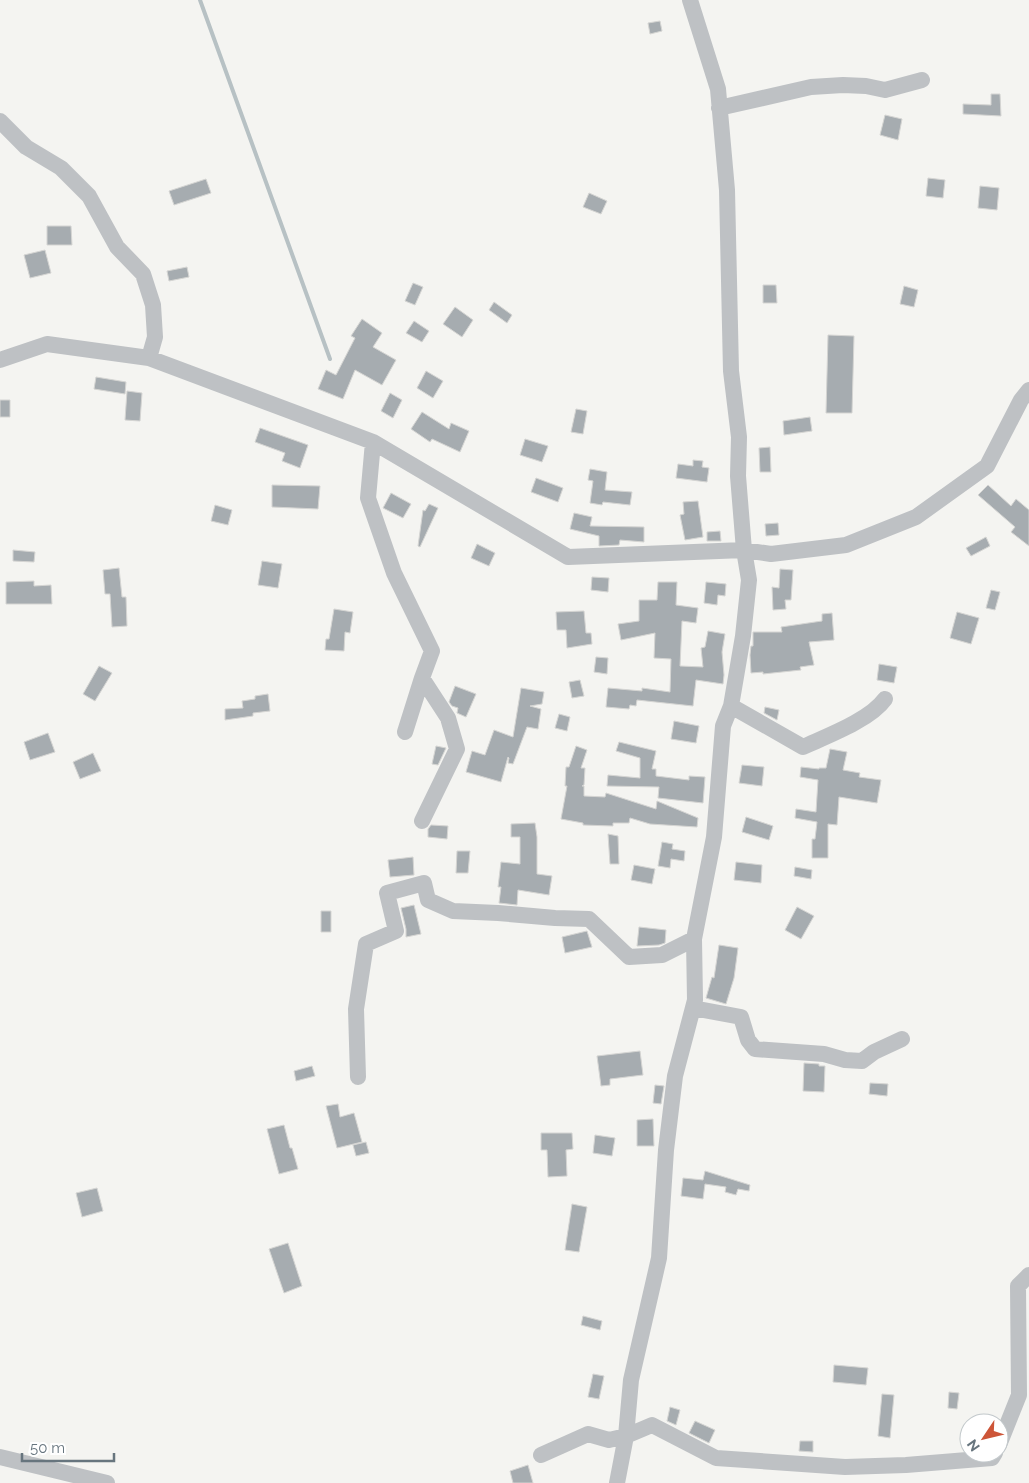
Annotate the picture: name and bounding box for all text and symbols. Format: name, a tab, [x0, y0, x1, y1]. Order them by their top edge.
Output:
north arrow	[959, 1413, 1009, 1463]
scale bar	[22, 1430, 115, 1462]
text: N	[964, 1436, 983, 1454]
text: 50 m	[30, 1439, 65, 1457]

